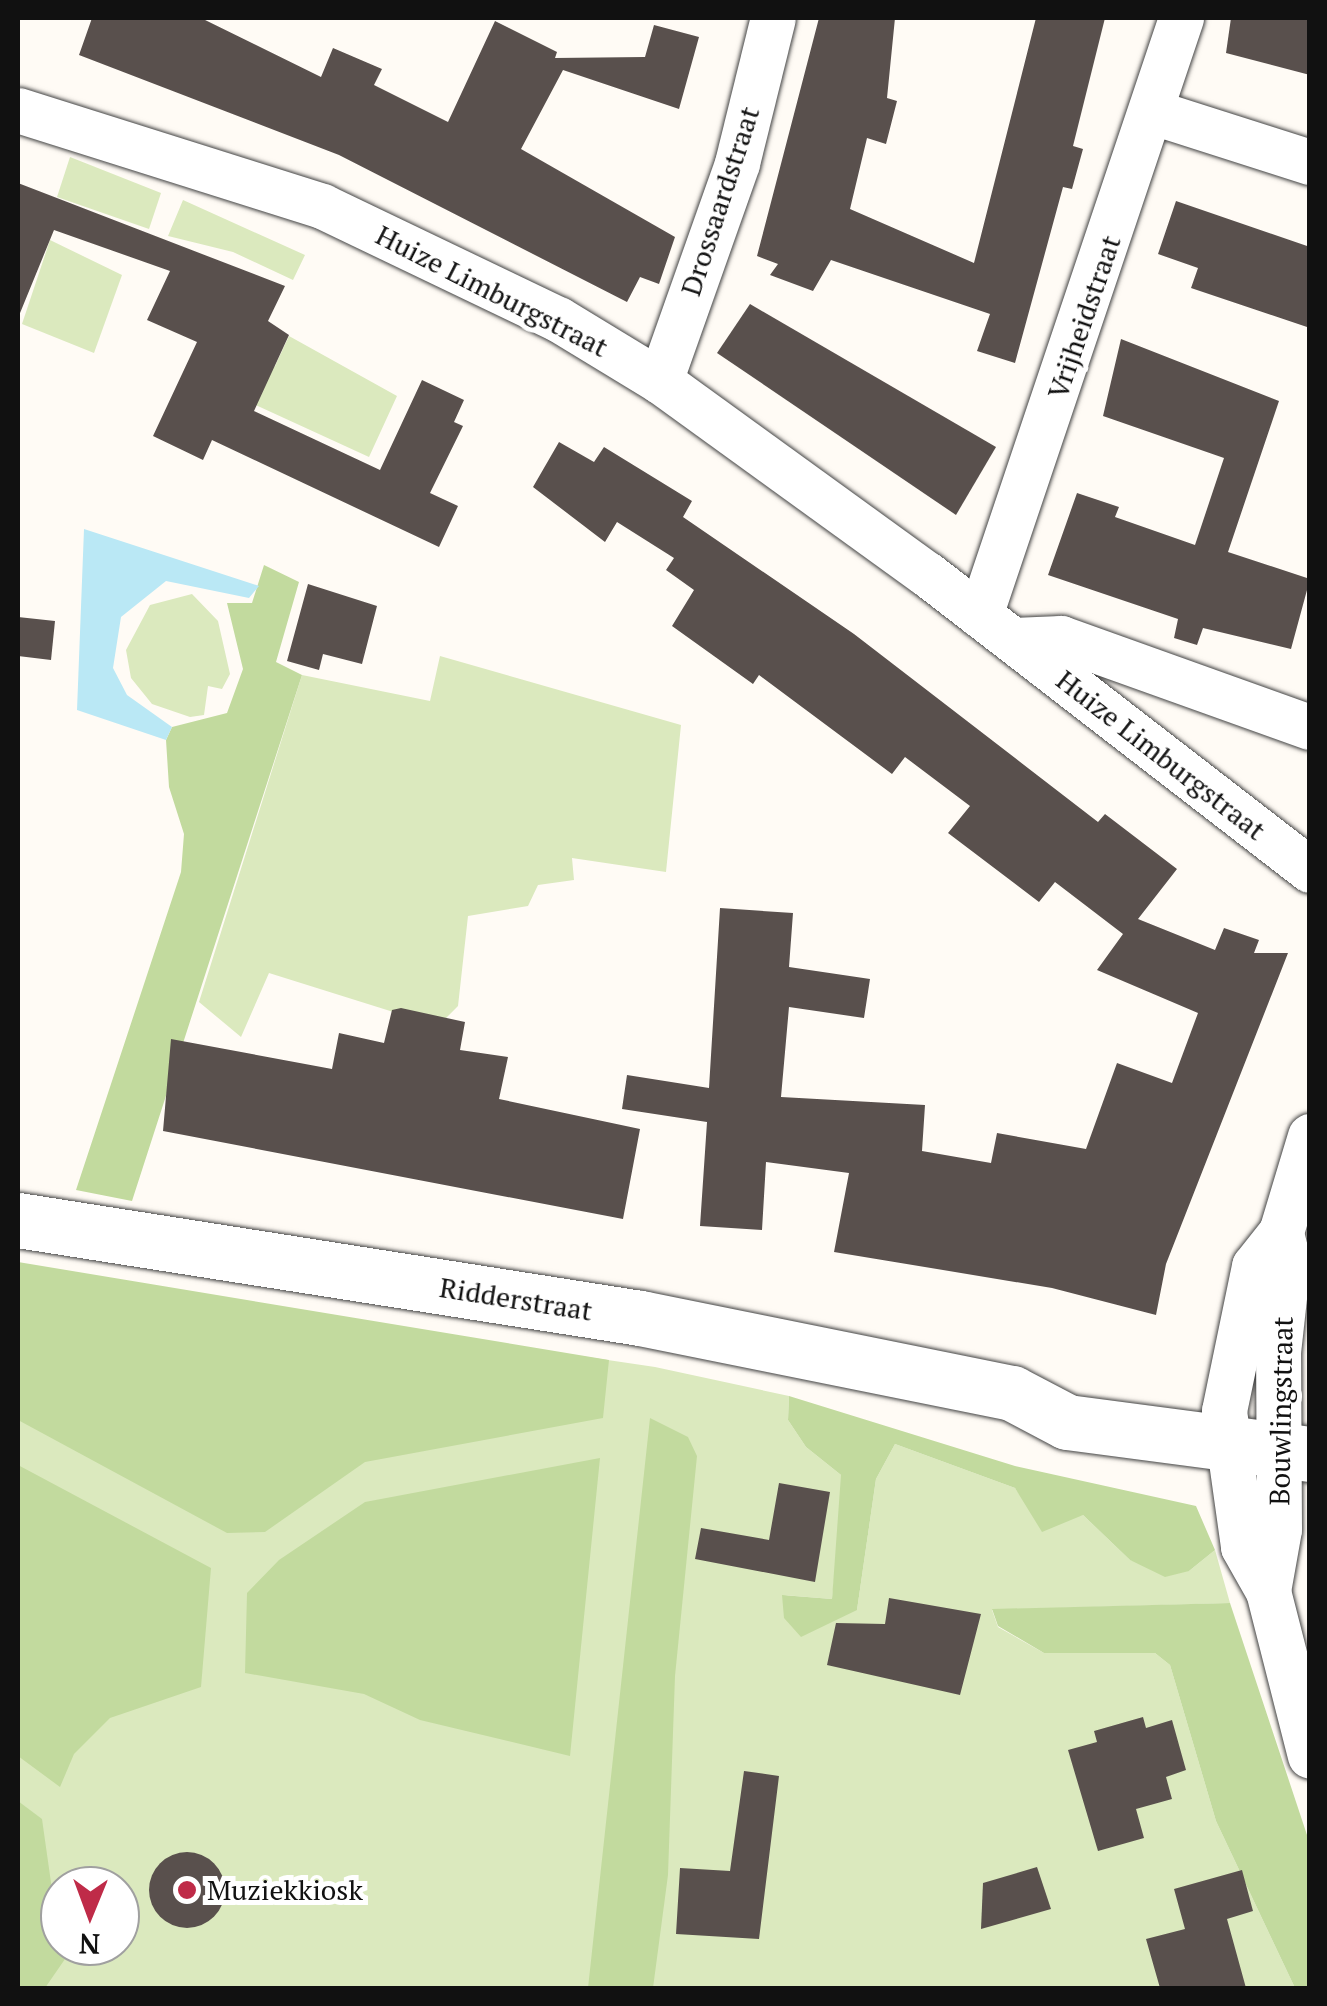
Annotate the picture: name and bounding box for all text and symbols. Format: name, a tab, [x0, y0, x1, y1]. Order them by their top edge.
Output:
street label: Drossaardstraat	[674, 102, 766, 300]
street label: Huize Limburgstraat	[370, 218, 614, 364]
street label: Vrijheidstraat	[1040, 231, 1128, 403]
street label: Huize Limburgstraat	[1050, 663, 1272, 847]
street label: Ridderstraat	[437, 1270, 595, 1328]
street label: Bouwlingstraat	[1263, 1316, 1299, 1506]
north arrow	[40, 1866, 140, 1966]
place label: Muziekkiosk	[207, 1873, 363, 1907]
marker: Muziekkiosk	[176, 1879, 198, 1901]
text: N	[79, 1926, 100, 1963]

